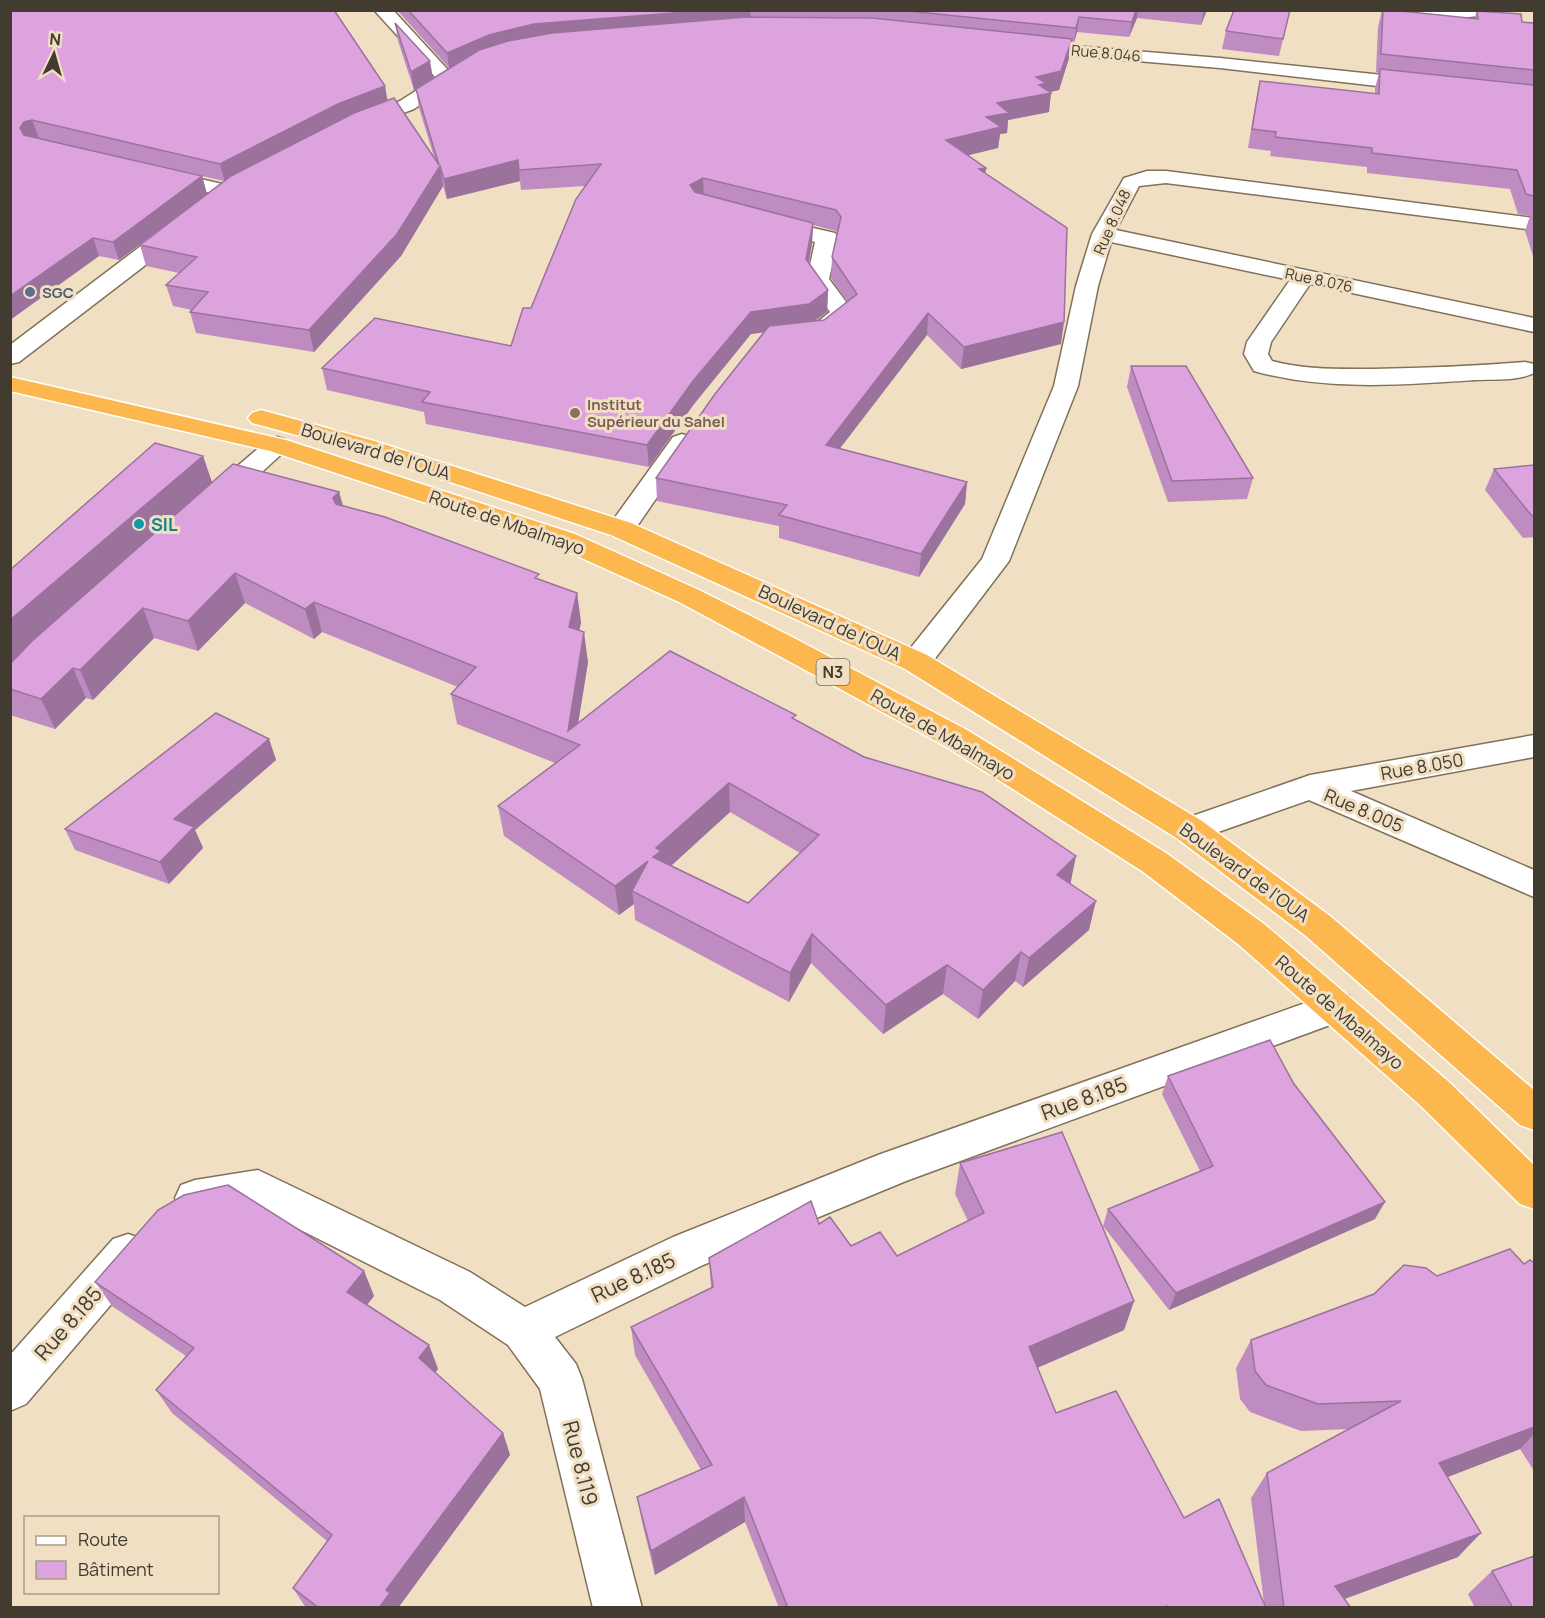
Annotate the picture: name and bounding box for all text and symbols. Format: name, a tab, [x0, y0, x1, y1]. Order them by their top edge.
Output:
north arrow	[24, 24, 84, 84]
text: N	[49, 28, 62, 51]
street label: Rue 8.046	[1070, 39, 1142, 67]
street label: Rue 8.048	[1088, 186, 1136, 258]
street label: Rue 8.076	[1283, 263, 1355, 297]
place label: SGC	[42, 282, 74, 303]
marker: SGC	[23, 285, 37, 299]
place label: Institut Supérieur du Sahel	[587, 394, 725, 432]
marker: Institut Supérieur du Sahel	[568, 406, 582, 420]
street label: Boulevard de l'OUA	[299, 417, 454, 485]
street label: Route de Mbalmayo	[426, 484, 588, 560]
place label: SIL	[151, 512, 178, 536]
marker: SIL	[132, 517, 146, 531]
street label: Boulevard de l'OUA	[755, 578, 906, 666]
road number: N3	[816, 659, 850, 685]
street label: Route de Mbalmayo	[866, 683, 1020, 785]
street label: Rue 8.050	[1379, 747, 1465, 785]
street label: Rue 8.005	[1321, 783, 1407, 837]
street label: Boulevard de l'OUA	[1175, 817, 1315, 928]
street label: Route de Mbalmayo	[1271, 949, 1409, 1075]
street label: Rue 8.185	[1037, 1070, 1131, 1126]
street label: Rue 8.185	[586, 1245, 680, 1309]
street label: Rue 8.185	[28, 1280, 108, 1366]
street label: Rue 8.119	[557, 1418, 605, 1508]
legend	[24, 1516, 219, 1594]
text: Route	[78, 1527, 128, 1551]
text: Bâtiment	[78, 1557, 154, 1581]

